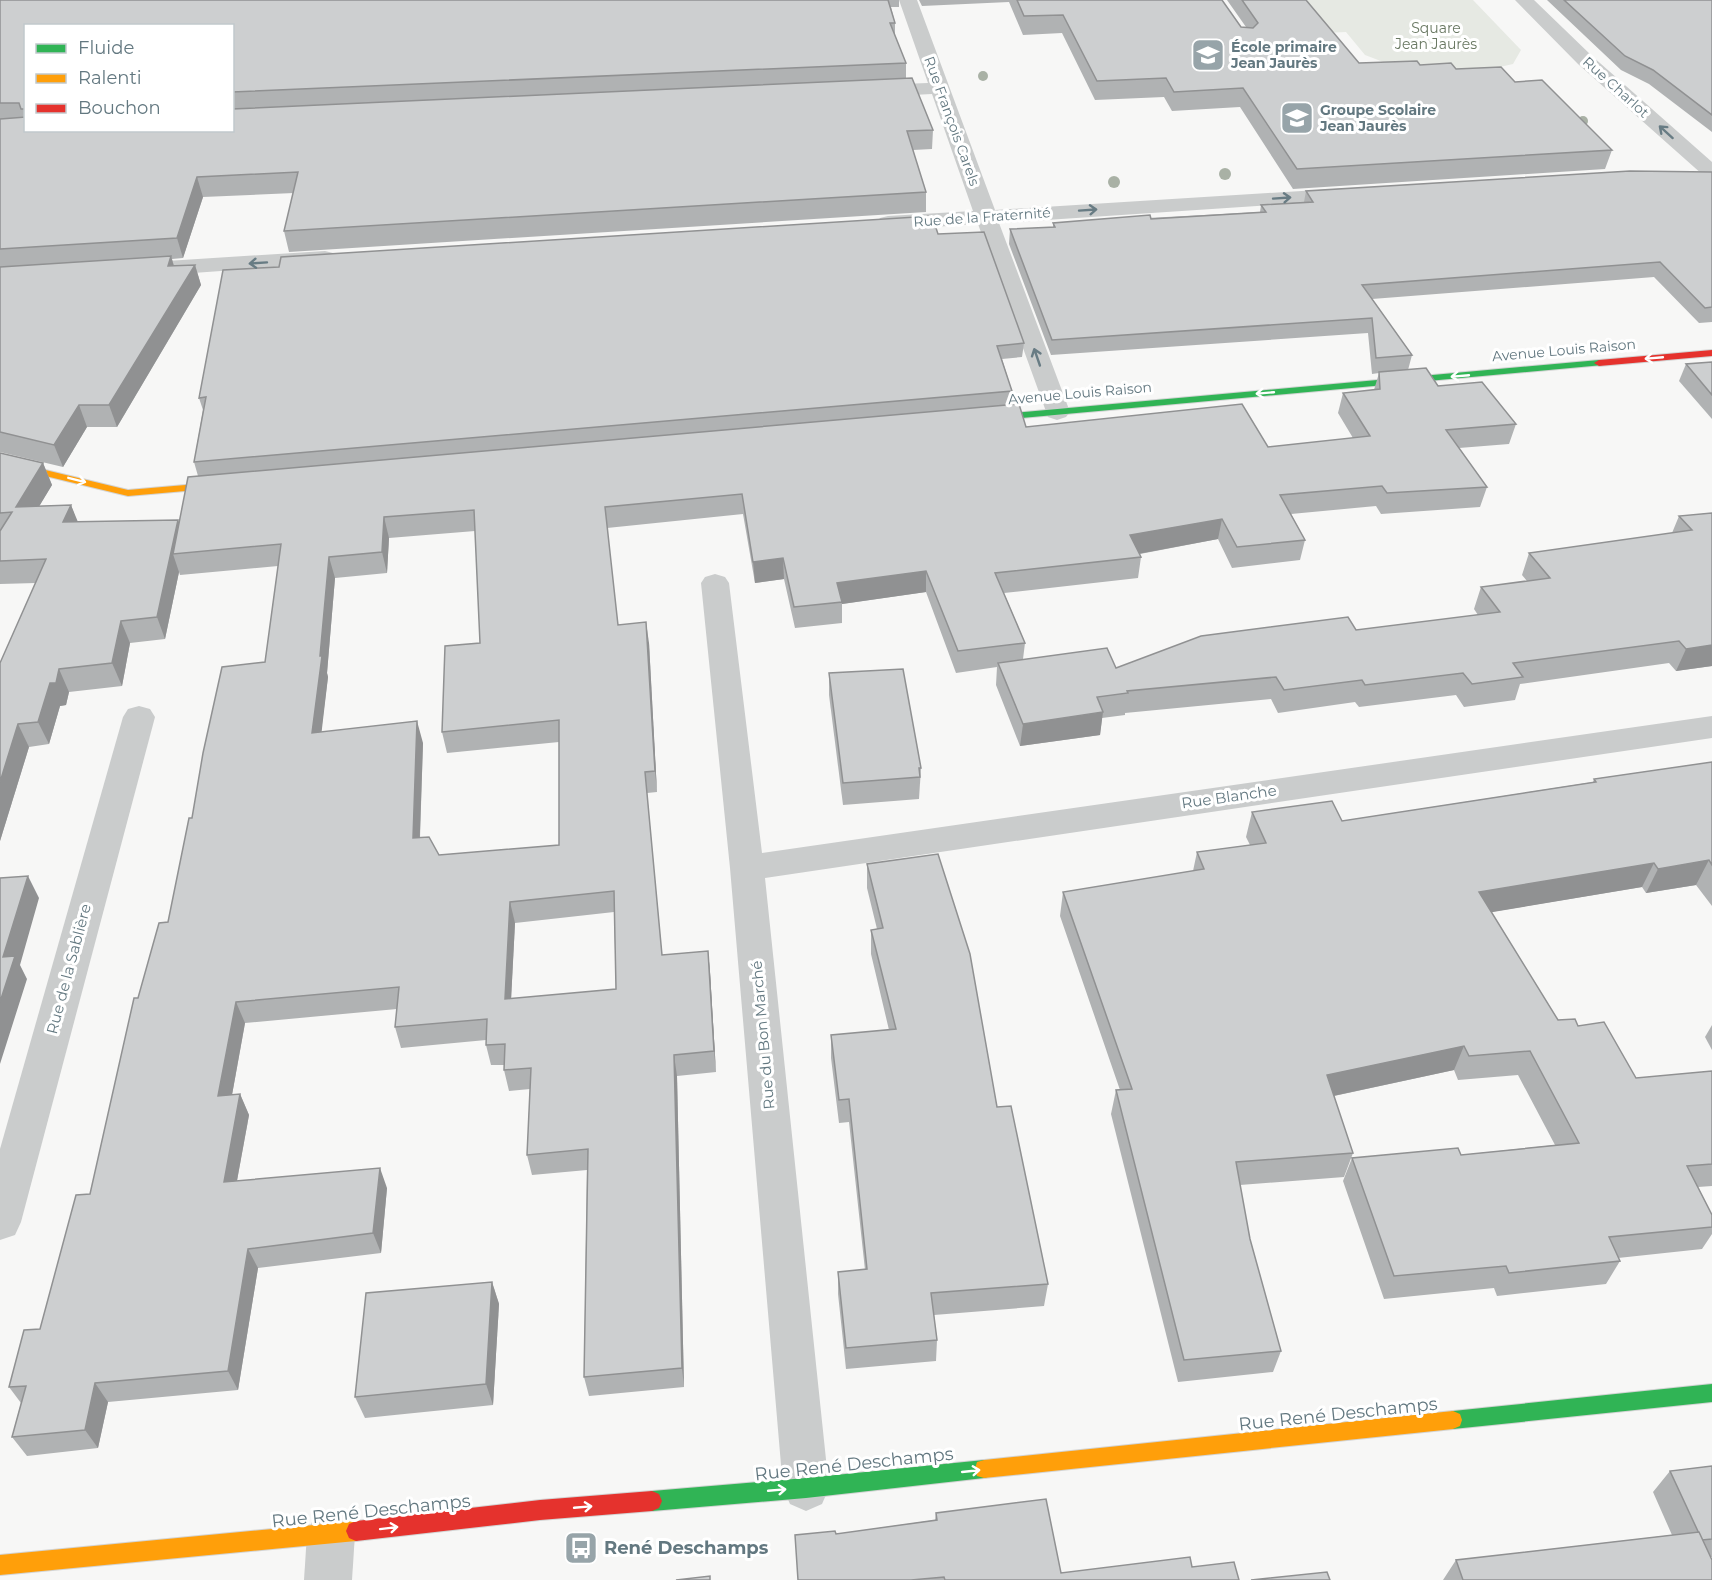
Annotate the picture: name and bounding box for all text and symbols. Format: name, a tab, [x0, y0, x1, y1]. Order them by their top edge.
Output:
park label: Square Jean Jaurès	[1394, 19, 1477, 53]
legend	[24, 24, 234, 132]
text: Fluide	[78, 37, 134, 59]
school or university icon: École primaire Jean Jaurès	[1190, 37, 1226, 73]
place label: École primaire Jean Jaurès	[1230, 38, 1337, 72]
street label: Rue Charlot	[1579, 53, 1653, 122]
street label: Rue François Carels	[920, 54, 984, 188]
text: Ralenti	[78, 67, 142, 89]
text: Bouchon	[78, 97, 161, 119]
school or university icon: Groupe Scolaire Jean Jaurès	[1279, 100, 1315, 136]
place label: Groupe Scolaire Jean Jaurès	[1319, 101, 1436, 135]
one-way arrow	[1659, 125, 1674, 139]
one-way arrow	[1272, 192, 1292, 203]
street label: Rue de la Fraternité	[913, 203, 1051, 231]
one-way arrow	[1077, 204, 1097, 215]
one-way arrow	[249, 257, 269, 268]
street label: Avenue Louis Raison	[1491, 335, 1637, 365]
one-way arrow	[1031, 348, 1042, 367]
one-way arrow	[1644, 353, 1664, 364]
one-way arrow	[1450, 371, 1470, 382]
street label: Avenue Louis Raison	[1007, 378, 1153, 408]
one-way arrow	[1256, 388, 1276, 399]
one-way arrow	[67, 475, 86, 487]
street label: Rue Blanche	[1180, 780, 1278, 813]
street label: Rue de la Sablière	[42, 902, 95, 1036]
street label: Rue du Bon Marché	[747, 960, 778, 1110]
street label: Rue René Deschamps	[1238, 1393, 1439, 1435]
street label: Rue René Deschamps	[754, 1443, 955, 1485]
one-way arrow	[961, 1465, 981, 1476]
one-way arrow	[767, 1484, 787, 1495]
street label: Rue René Deschamps	[271, 1490, 472, 1532]
one-way arrow	[573, 1501, 592, 1512]
one-way arrow	[379, 1522, 399, 1533]
bus stop icon: René Deschamps	[563, 1530, 599, 1566]
place label: René Deschamps	[604, 1537, 769, 1559]

